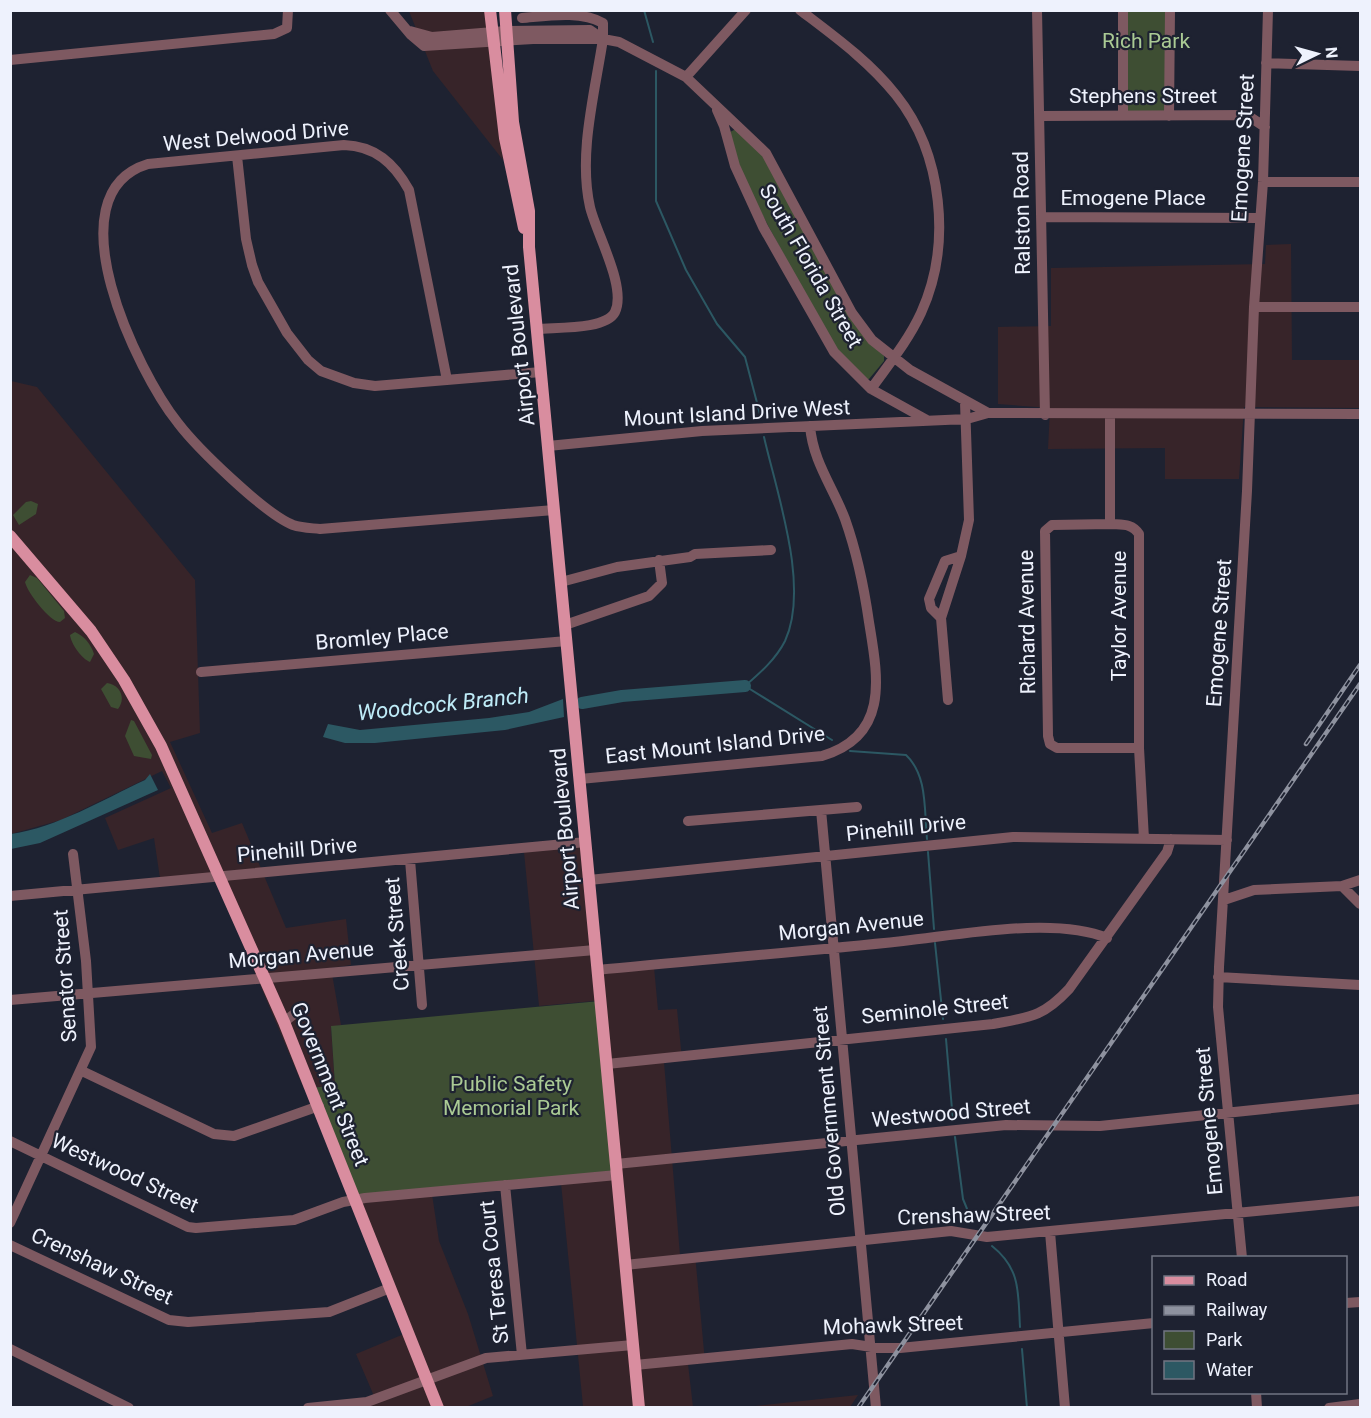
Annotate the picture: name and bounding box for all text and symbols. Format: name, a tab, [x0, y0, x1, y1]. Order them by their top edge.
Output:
north arrow	[1287, 24, 1347, 84]
park label: Rich Park	[1102, 29, 1190, 53]
text: N	[1321, 46, 1341, 59]
street label: Emogene Street	[1227, 73, 1259, 223]
street label: Stephens Street	[1069, 84, 1217, 108]
street label: West Delwood Drive	[162, 116, 350, 156]
street label: Ralston Road	[1009, 151, 1035, 275]
street label: South Florida Street	[754, 180, 868, 352]
street label: Emogene Place	[1060, 186, 1206, 210]
street label: Airport Boulevard	[499, 263, 539, 427]
street label: Mount Island Drive West	[623, 395, 851, 431]
street label: Richard Avenue	[1014, 549, 1040, 695]
street label: Taylor Avenue	[1107, 551, 1131, 681]
street label: Emogene Street	[1202, 558, 1236, 708]
street label: Bromley Place	[314, 619, 450, 655]
water label: Woodcock Branch	[356, 683, 530, 725]
street label: East Mount Island Drive	[604, 722, 826, 768]
street label: Airport Boulevard	[546, 747, 584, 911]
street label: Pinehill Drive	[845, 810, 967, 846]
street label: Pinehill Drive	[236, 833, 358, 867]
street label: Creek Street	[380, 876, 414, 992]
street label: Morgan Avenue	[777, 906, 925, 946]
street label: Senator Street	[48, 909, 82, 1043]
street label: Morgan Avenue	[227, 937, 375, 973]
street label: Seminole Street	[860, 989, 1010, 1029]
street label: Government Street	[286, 999, 374, 1170]
street label: Old Government Street	[808, 1005, 850, 1217]
street label: Emogene Street	[1191, 1046, 1227, 1196]
park label: Public Safety Memorial Park	[443, 1072, 579, 1120]
street label: Westwood Street	[871, 1094, 1032, 1132]
street label: Westwood Street	[48, 1128, 202, 1218]
street label: St Teresa Court	[475, 1199, 513, 1345]
street label: Crenshaw Street	[897, 1200, 1051, 1230]
street label: Crenshaw Street	[27, 1223, 177, 1309]
legend	[1152, 1256, 1347, 1394]
text: Road	[1206, 1269, 1247, 1290]
text: Railway	[1206, 1299, 1268, 1320]
street label: Mohawk Street	[822, 1311, 964, 1339]
text: Park	[1206, 1329, 1243, 1350]
text: Water	[1206, 1359, 1253, 1380]

